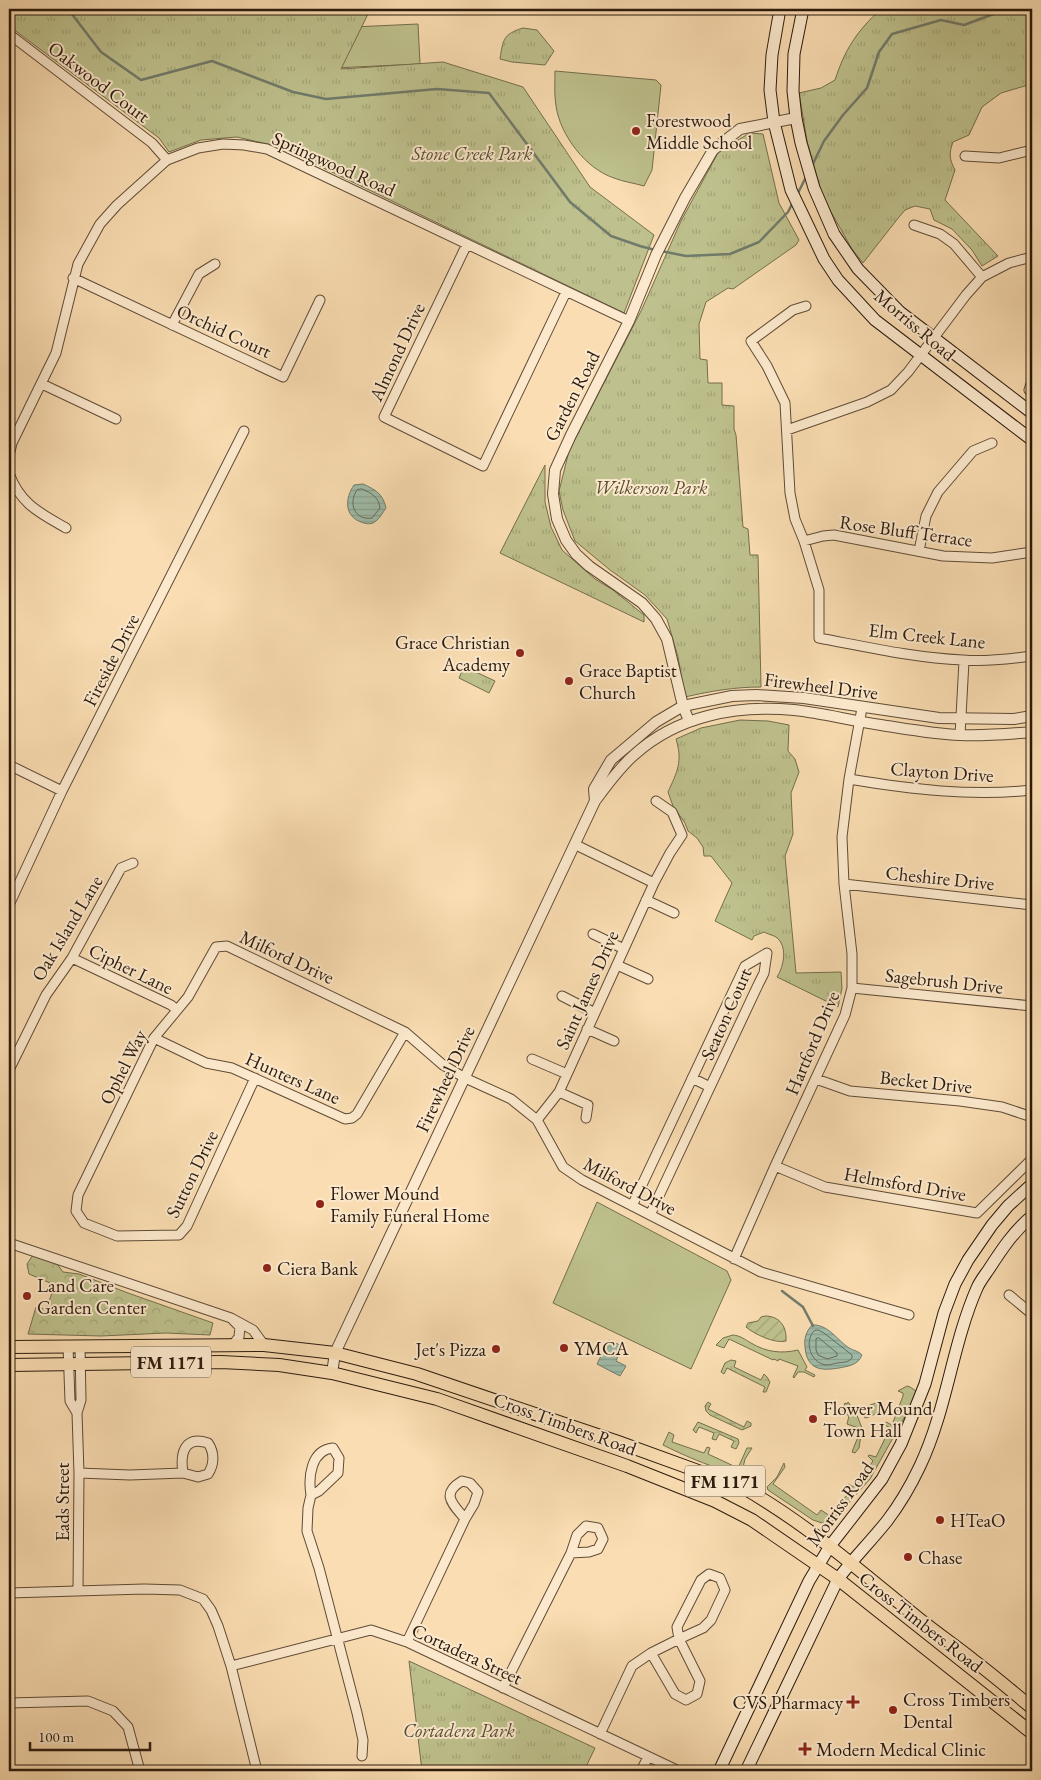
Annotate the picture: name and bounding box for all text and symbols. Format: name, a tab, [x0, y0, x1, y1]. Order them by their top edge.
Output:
street label: Oakwood Court	[43, 36, 155, 128]
place label: Forestwood Middle School	[646, 108, 753, 155]
marker: Forestwood Middle School	[630, 125, 642, 137]
street label: Springwood Road	[268, 126, 400, 203]
park label: Stone Creek Park	[411, 141, 533, 166]
street label: Morriss Road	[869, 283, 961, 367]
street label: Orchid Court	[173, 298, 275, 364]
street label: Almond Drive	[363, 299, 431, 406]
street label: Garden Road	[539, 346, 606, 446]
park label: Wilkerson Park	[594, 475, 708, 500]
street label: Rose Bluff Terrace	[838, 509, 974, 553]
street label: Fireside Drive	[77, 610, 145, 710]
street label: Elm Creek Lane	[867, 617, 987, 655]
place label: Grace Christian Academy	[395, 630, 511, 677]
marker: Grace Christian Academy	[514, 647, 526, 659]
place label: Grace Baptist Church	[579, 658, 677, 705]
street label: Firewheel Drive	[763, 667, 879, 705]
marker: Grace Baptist Church	[563, 675, 575, 687]
street label: Clayton Drive	[889, 756, 995, 788]
street label: Cheshire Drive	[884, 860, 996, 896]
street label: Oak Island Lane	[26, 871, 108, 985]
street label: Milford Drive	[236, 924, 338, 990]
street label: Saint James Drive	[550, 927, 624, 1053]
street label: Cipher Lane	[85, 938, 177, 1000]
street label: Sagebrush Drive	[884, 962, 1004, 1000]
street label: Seaton Court	[695, 964, 757, 1064]
street label: Hartford Drive	[779, 987, 845, 1099]
street label: Firewheel Drive	[409, 1022, 481, 1136]
street label: Ophel Way	[94, 1025, 153, 1109]
street label: Hunters Lane	[242, 1046, 344, 1110]
street label: Becket Drive	[879, 1065, 973, 1099]
street label: Sutton Drive	[160, 1126, 224, 1222]
street label: Milford Drive	[579, 1151, 681, 1221]
street label: Helmsford Drive	[842, 1161, 968, 1207]
place label: Flower Mound Family Funeral Home	[330, 1181, 489, 1228]
marker: Flower Mound Family Funeral Home	[314, 1198, 326, 1210]
place label: Ciera Bank	[277, 1256, 359, 1281]
marker: Ciera Bank	[261, 1262, 273, 1274]
place label: Land Care Garden Center	[37, 1273, 147, 1320]
marker: Land Care Garden Center	[21, 1290, 33, 1302]
place label: YMCA	[574, 1336, 630, 1361]
place label: Jet's Pizza	[413, 1337, 486, 1362]
marker: YMCA	[558, 1342, 570, 1354]
marker: Jet's Pizza	[490, 1343, 502, 1355]
road number: FM 1171	[131, 1346, 211, 1378]
street label: Cross Timbers Road	[490, 1386, 640, 1462]
place label: Flower Mound Town Hall	[823, 1396, 933, 1443]
marker: Flower Mound Town Hall	[807, 1413, 819, 1425]
street label: Morriss Road	[801, 1456, 880, 1552]
street label: Eads Street	[50, 1462, 75, 1542]
road number: FM 1171	[685, 1465, 765, 1496]
place label: HTeaO	[950, 1508, 1006, 1533]
marker: HTeaO	[934, 1514, 946, 1526]
place label: Chase	[918, 1545, 962, 1570]
marker: Chase	[902, 1551, 914, 1563]
street label: Cross Timbers Road	[854, 1566, 988, 1678]
street label: Cortadera Street	[408, 1617, 526, 1691]
place label: Cross Timbers Dental	[903, 1687, 1010, 1734]
place label: CVS Pharmacy	[732, 1690, 844, 1715]
marker: CVS Pharmacy	[847, 1696, 859, 1708]
marker: Cross Timbers Dental	[887, 1704, 899, 1716]
park label: Cortadera Park	[403, 1718, 515, 1743]
scale bar	[30, 1720, 150, 1752]
text: 100 m	[38, 1727, 75, 1746]
place label: Modern Medical Clinic	[816, 1737, 986, 1762]
marker: Modern Medical Clinic	[798, 1742, 812, 1756]

